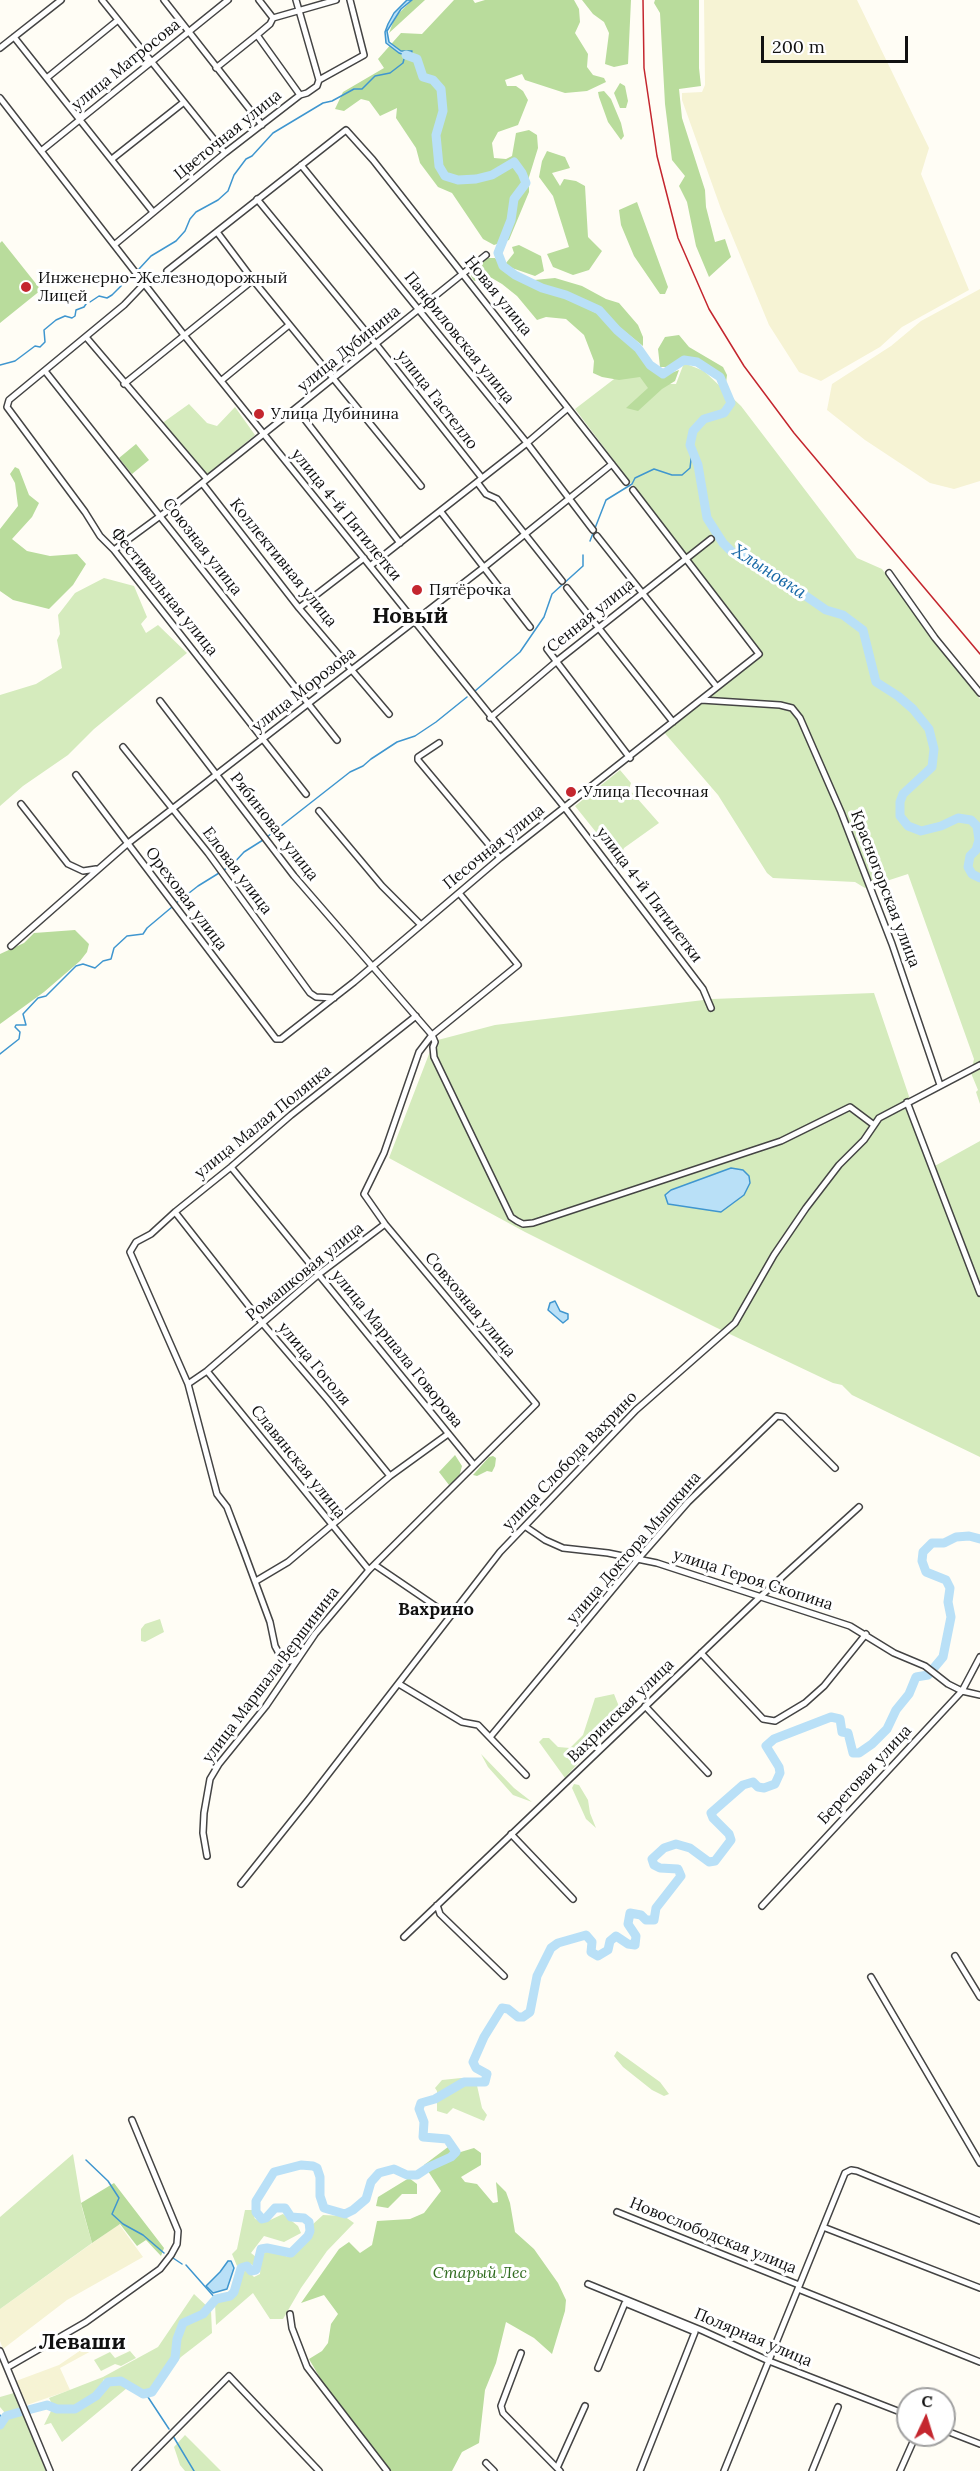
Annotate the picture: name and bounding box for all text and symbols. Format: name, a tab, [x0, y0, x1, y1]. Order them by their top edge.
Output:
street label: улица Матросова	[68, 15, 184, 115]
scale bar	[764, 24, 911, 62]
text: 200 m	[772, 35, 825, 58]
street label: Цветочная улица	[171, 86, 285, 184]
street label: Новая улица	[460, 252, 536, 340]
place label: Инженерно-Железнодорожный Лицей	[38, 268, 287, 306]
street label: Панфиловская улица	[400, 268, 518, 408]
marker: Инженерно-Железнодорожный Лицей	[19, 280, 33, 294]
street label: улица Дубинина	[294, 302, 404, 396]
street label: улица Гастелло	[392, 347, 482, 453]
place label: Улица Дубинина	[271, 404, 399, 424]
marker: Улица Дубинина	[252, 407, 266, 421]
street label: улица 4-й Пятилетки	[287, 445, 405, 585]
street label: Союзная улица	[158, 495, 246, 599]
street label: Коллективная улица	[225, 495, 341, 631]
street label: Фестивальная улица	[106, 524, 222, 660]
water label: Хлыновка	[728, 540, 810, 604]
street label: Сенная улица	[543, 575, 639, 657]
place label: Пятёрочка	[429, 580, 511, 600]
marker: Пятёрочка	[410, 583, 424, 597]
district label: Новый	[372, 604, 448, 630]
street label: улица Морозова	[248, 644, 360, 736]
street label: Рябиновая улица	[226, 769, 322, 885]
place label: Улица Песочная	[583, 782, 709, 802]
marker: Улица Песочная	[564, 785, 578, 799]
street label: Песочная улица	[440, 800, 548, 894]
street label: Красногорская улица	[846, 808, 924, 970]
street label: Еловая улица	[198, 824, 276, 918]
street label: улица 4-й Пятилетки	[592, 824, 706, 966]
street label: Ореховая улица	[141, 844, 231, 954]
street label: улица Малая Полянка	[191, 1061, 335, 1183]
street label: Ромашковая улица	[242, 1219, 368, 1325]
street label: Совхозная улица	[420, 1249, 520, 1361]
street label: улица Маршала Говорова	[327, 1266, 467, 1432]
street label: улица Гоголя	[274, 1318, 354, 1410]
street label: улица Слобода Вахрино	[499, 1388, 641, 1534]
street label: Славянская улица	[246, 1401, 350, 1523]
street label: улица Доктора Мышкина	[563, 1468, 705, 1628]
street label: улица Героя Скопина	[671, 1545, 835, 1615]
street label: улица Маршала Вершинина	[198, 1583, 344, 1767]
district label: Вахрино	[398, 1599, 474, 1621]
street label: Вахринская улица	[564, 1655, 678, 1767]
street label: Береговая улица	[814, 1721, 916, 1829]
street label: Новослободская улица	[627, 2194, 799, 2278]
park label: Старый Лес	[433, 2263, 527, 2283]
street label: Полярная улица	[691, 2305, 815, 2371]
district label: Леваши	[38, 2330, 126, 2356]
north arrow	[896, 2387, 956, 2447]
text: С	[921, 2391, 933, 2411]

